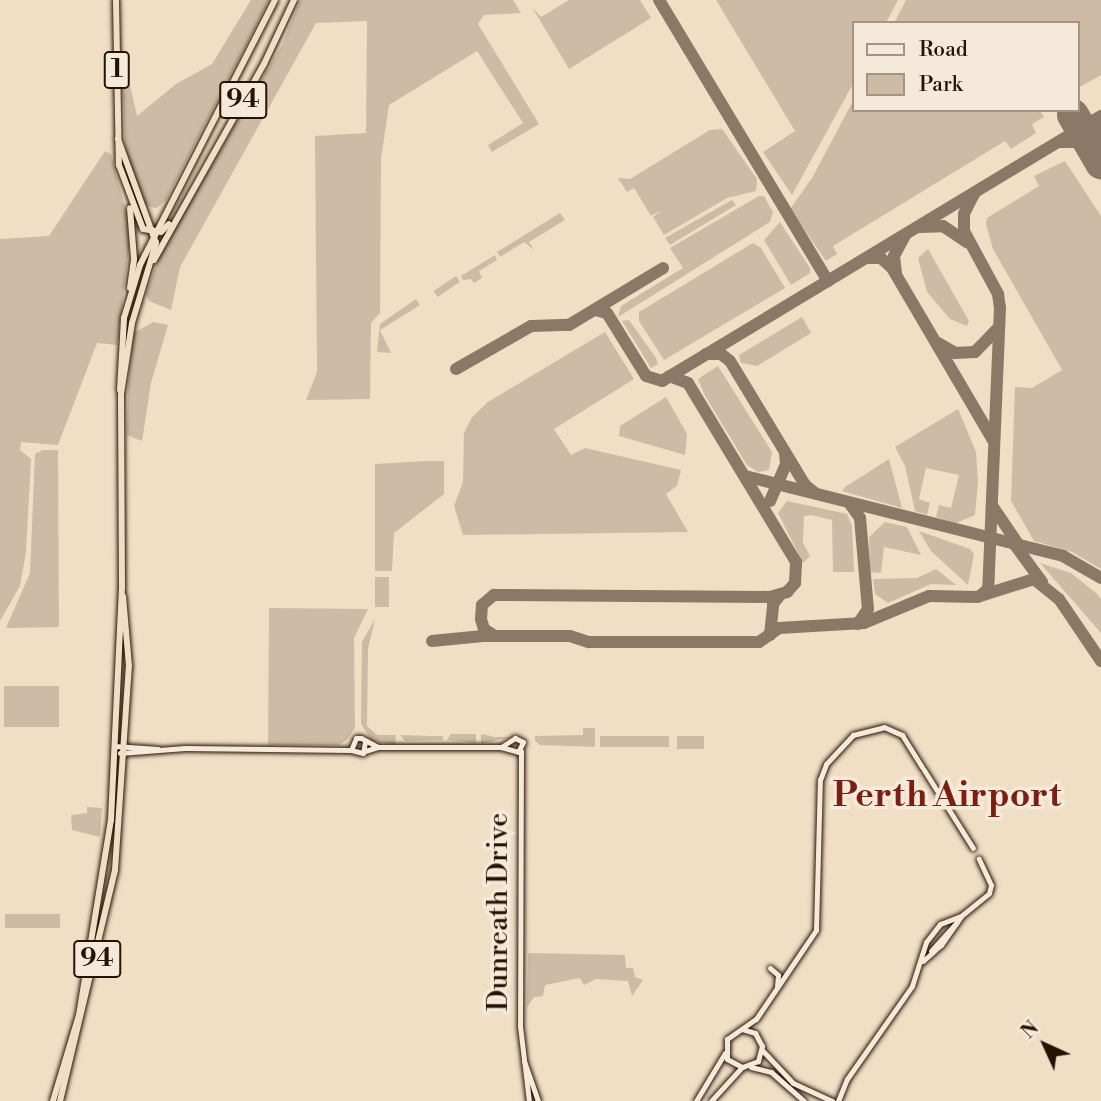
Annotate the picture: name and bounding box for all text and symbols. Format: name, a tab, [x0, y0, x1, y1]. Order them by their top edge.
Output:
legend	[852, 21, 1080, 112]
text: Road	[919, 37, 968, 63]
road number: 1	[103, 48, 131, 92]
text: Park	[919, 72, 963, 98]
road number: 94	[218, 78, 268, 122]
district label: Perth Airport	[833, 775, 1061, 817]
street label: Dunreath Drive	[482, 813, 516, 1011]
road number: 94	[72, 936, 122, 982]
north arrow	[1010, 1010, 1080, 1080]
text: N	[1016, 1016, 1044, 1044]

